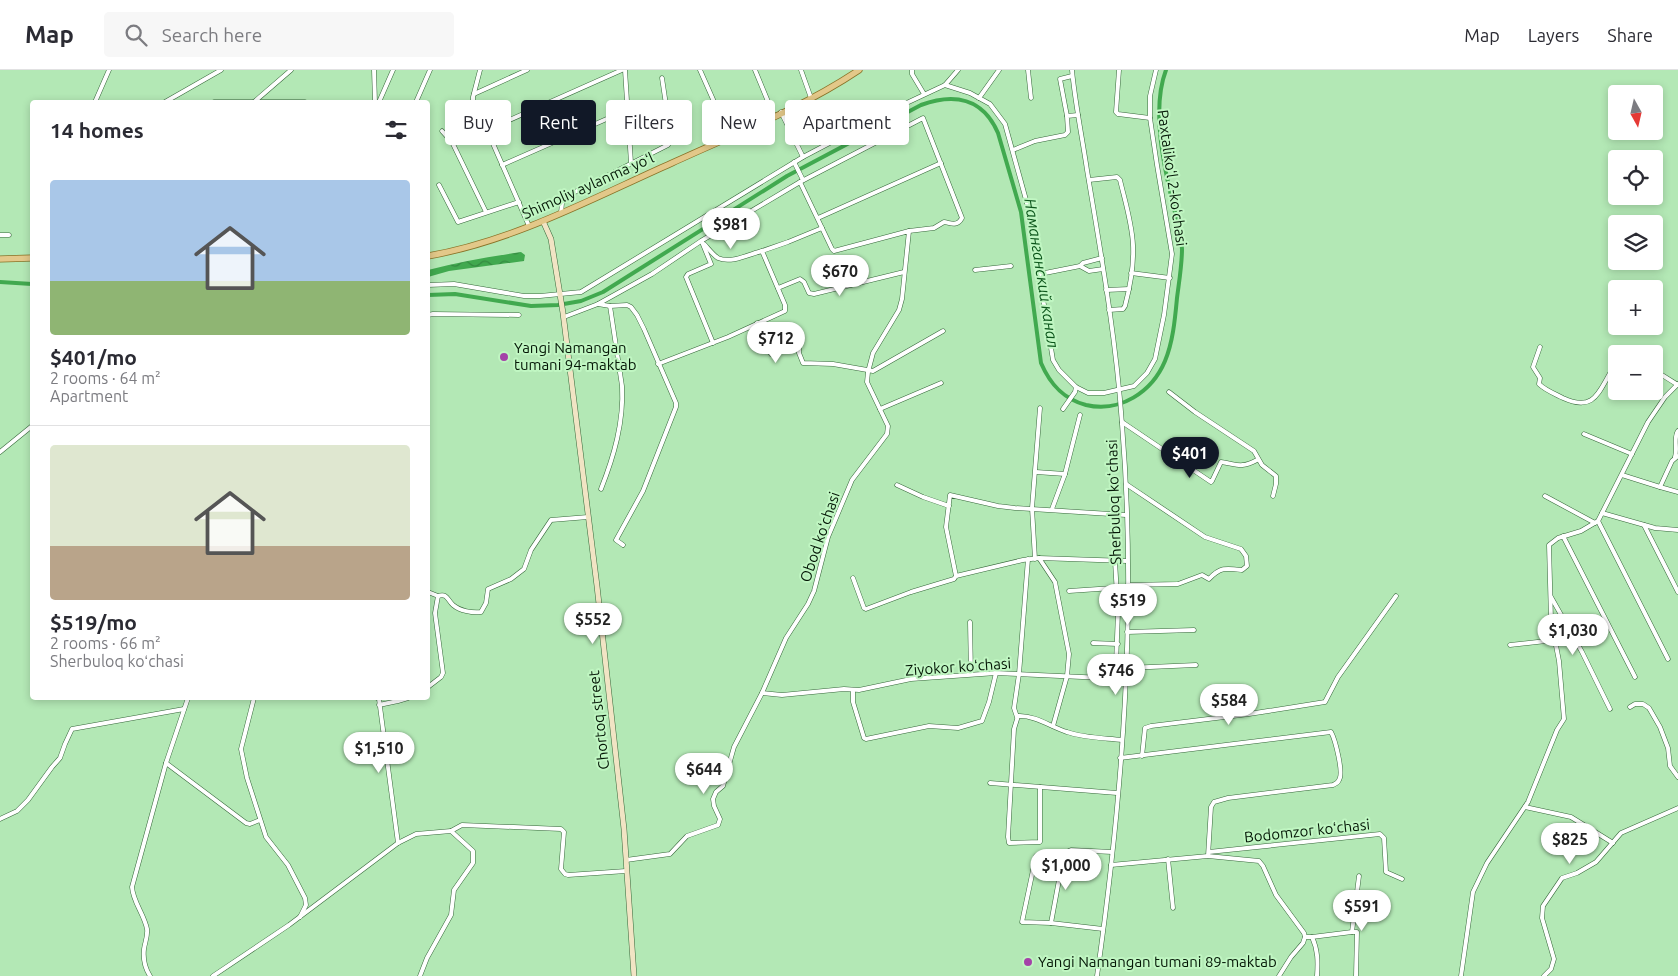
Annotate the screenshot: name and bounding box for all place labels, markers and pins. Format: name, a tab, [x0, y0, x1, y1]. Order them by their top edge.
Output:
pin: $981	[701, 208, 761, 250]
pin: $670	[810, 254, 870, 297]
pin: $712	[746, 322, 806, 364]
place label: Yangi Namangan tumani 94-maktab	[514, 339, 637, 373]
marker: Yangi Namangan tumani 94-maktab	[498, 351, 510, 363]
pin: $401	[1160, 436, 1220, 479]
pin: $519	[1098, 584, 1158, 626]
pin: $552	[563, 602, 623, 645]
pin: $1,030	[1532, 614, 1614, 656]
pin: $746	[1086, 654, 1146, 696]
pin: $584	[1199, 684, 1259, 726]
pin: $1,510	[338, 732, 420, 774]
pin: $644	[674, 752, 734, 795]
pin: $825	[1540, 822, 1600, 865]
pin: $1,000	[1025, 848, 1107, 891]
pin: $591	[1332, 890, 1392, 932]
place label: Yangi Namangan tumani 89-maktab	[1038, 953, 1277, 970]
marker: Yangi Namangan tumani 89-maktab	[1022, 956, 1034, 968]

